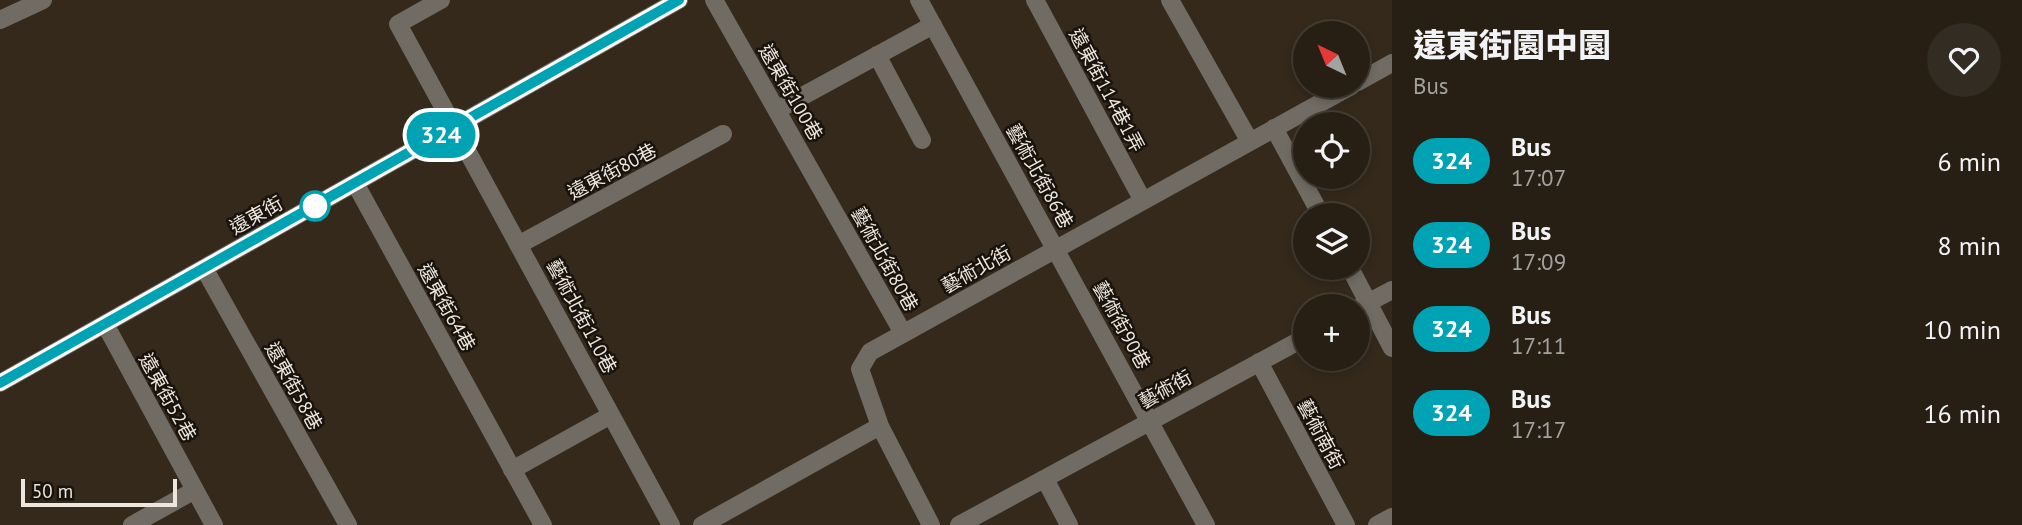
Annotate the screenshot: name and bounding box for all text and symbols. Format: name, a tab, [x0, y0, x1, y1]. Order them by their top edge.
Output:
north arrow	[1293, 21, 1370, 98]
map controls	[1293, 21, 1370, 371]
text: 遠東街園中園	[1413, 23, 1611, 66]
button: heart	[1927, 23, 2001, 97]
street label: 遠東街114巷1弄	[1064, 24, 1150, 156]
street label: 遠東街100巷	[754, 40, 828, 144]
text: Bus	[1413, 71, 1449, 100]
line badge: 324	[401, 112, 481, 158]
button: locate	[1293, 112, 1370, 189]
text: 324	[421, 119, 461, 150]
street label: 藝術北街86巷	[1001, 120, 1079, 232]
text: Bus	[1511, 130, 1551, 163]
street label: 遠東街80巷	[564, 138, 660, 204]
text: 324	[1431, 145, 1472, 176]
text: 6 min	[1938, 145, 2001, 178]
text: 17:07	[1511, 163, 1566, 192]
street label: 遠東街	[225, 191, 287, 239]
unlabelled marker	[300, 191, 330, 221]
street label: 藝術北街80巷	[846, 203, 924, 315]
button: layers	[1293, 203, 1370, 280]
text: Bus	[1511, 214, 1551, 247]
text: 324	[1431, 229, 1472, 260]
text: 8 min	[1938, 229, 2001, 262]
street label: 藝術北街	[937, 240, 1015, 298]
text: 17:09	[1511, 247, 1566, 276]
street label: 藝術北街110巷	[542, 255, 622, 377]
street label: 遠東街64巷	[413, 259, 481, 355]
street label: 藝術街90巷	[1088, 277, 1156, 373]
button: +	[1293, 294, 1370, 371]
text: Bus	[1511, 298, 1551, 331]
text: 324	[1431, 313, 1472, 344]
text: 10 min	[1923, 313, 2001, 346]
text: 17:11	[1511, 331, 1566, 360]
street label: 遠東街58巷	[260, 338, 328, 434]
street label: 遠東街52巷	[134, 349, 202, 445]
street label: 藝術街	[1134, 365, 1196, 413]
text: Bus	[1511, 382, 1551, 415]
street label: 藝術南街	[1293, 395, 1349, 473]
text: 324	[1431, 397, 1472, 428]
text: 16 min	[1923, 397, 2001, 430]
text: 17:17	[1511, 415, 1566, 444]
scale bar	[21, 476, 177, 508]
text: 50 m	[32, 479, 73, 503]

